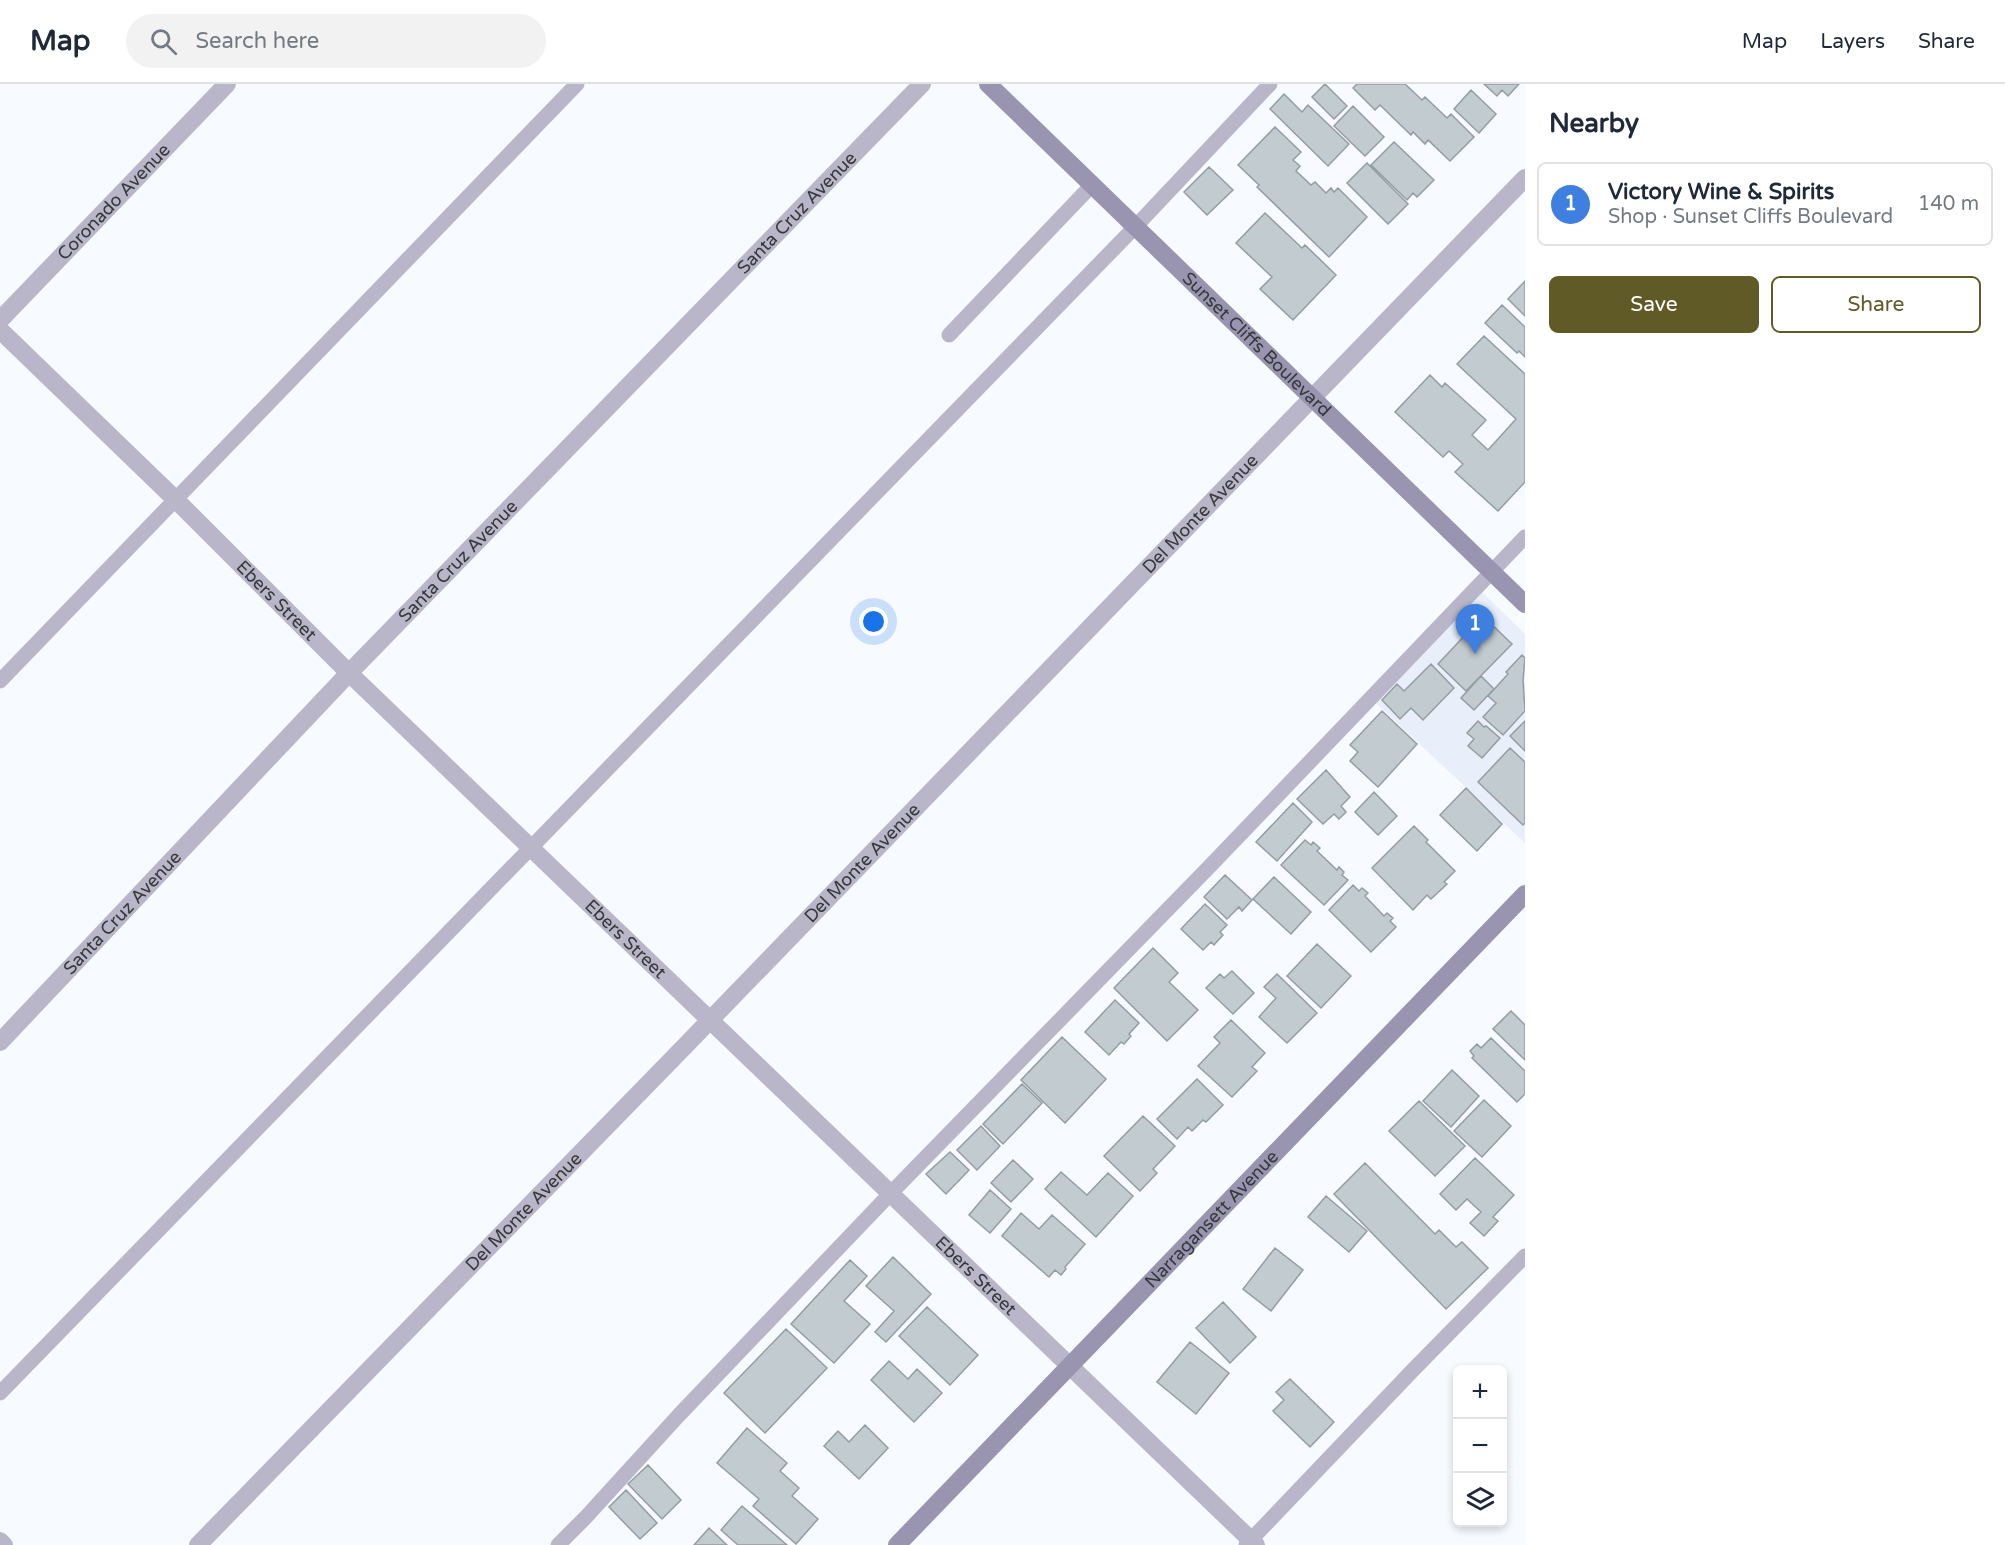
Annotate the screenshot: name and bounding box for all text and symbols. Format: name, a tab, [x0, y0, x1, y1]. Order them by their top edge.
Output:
search box	[126, 14, 546, 68]
text: Map	[30, 24, 90, 58]
icon: search	[147, 25, 180, 58]
text: Search here	[195, 28, 319, 54]
text: Map	[1742, 29, 1787, 54]
text: Layers	[1820, 29, 1885, 54]
text: Share	[1918, 29, 1975, 54]
text: Nearby	[1549, 108, 1639, 139]
street label: Coronado Avenue	[53, 139, 175, 265]
street label: Santa Cruz Avenue	[732, 147, 861, 279]
text: Victory Wine & Spirits	[1608, 179, 1834, 205]
text: 1	[1564, 192, 1577, 216]
text: 140 m	[1918, 192, 1979, 216]
text: Shop · Sunset Cliffs Boulevard	[1608, 205, 1893, 229]
street label: Sunset Cliffs Boulevard	[1178, 267, 1336, 421]
button: Save	[1549, 276, 1759, 333]
button: Share	[1771, 276, 1981, 333]
street label: Del Monte Avenue	[1137, 449, 1263, 578]
street label: Santa Cruz Avenue	[393, 495, 522, 627]
street label: Ebers Street	[232, 556, 322, 646]
pin: 1	[1456, 604, 1494, 654]
your location	[859, 607, 888, 636]
street label: Del Monte Avenue	[799, 799, 925, 927]
street label: Santa Cruz Avenue	[59, 846, 186, 979]
street label: Ebers Street	[580, 895, 671, 983]
street label: Narragansett Avenue	[1140, 1146, 1283, 1292]
street label: Del Monte Avenue	[461, 1147, 586, 1276]
street label: Ebers Street	[931, 1231, 1021, 1320]
map controls	[1453, 1365, 1507, 1527]
button: +	[1453, 1365, 1507, 1419]
button: −	[1453, 1419, 1507, 1473]
button: layers	[1453, 1473, 1507, 1527]

